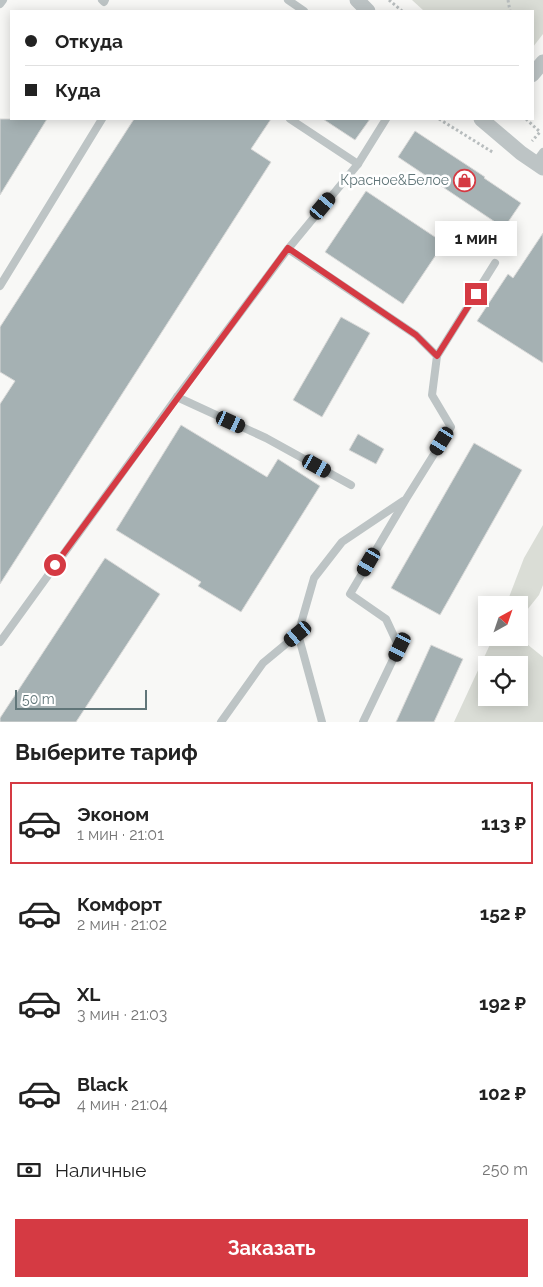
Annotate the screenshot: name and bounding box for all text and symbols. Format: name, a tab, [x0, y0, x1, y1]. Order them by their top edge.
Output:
text: Откуда	[55, 30, 123, 52]
text: Куда	[55, 79, 101, 101]
shop icon: Красное&Белое	[453, 168, 477, 192]
place label: Красное&Белое	[340, 172, 449, 188]
car	[307, 190, 338, 222]
callout: 1 мин	[435, 222, 517, 256]
text: 1 мин	[455, 229, 497, 248]
route end	[465, 283, 487, 305]
car	[214, 409, 247, 435]
car	[427, 424, 456, 458]
car	[300, 452, 333, 480]
car	[355, 545, 382, 579]
route start	[44, 554, 66, 576]
north arrow	[478, 596, 528, 646]
map controls	[478, 596, 528, 706]
car	[281, 619, 314, 649]
car	[386, 630, 413, 664]
button: locate	[478, 656, 528, 706]
scale bar	[15, 687, 148, 710]
text: 50 m	[22, 691, 55, 707]
text: Выберите тариф	[15, 739, 198, 765]
icon: car	[17, 801, 62, 846]
text: Эконом	[77, 803, 149, 825]
text: 113 ₽	[481, 812, 526, 834]
text: 1 мин · 21:01	[77, 825, 164, 844]
icon: car	[17, 891, 62, 936]
text: Комфорт	[77, 893, 162, 915]
text: 152 ₽	[480, 902, 526, 924]
text: 2 мин · 21:02	[77, 915, 167, 934]
icon: car	[17, 981, 62, 1026]
text: XL	[77, 983, 100, 1005]
text: 192 ₽	[479, 992, 526, 1014]
text: 3 мин · 21:03	[77, 1005, 167, 1024]
icon: car	[17, 1071, 62, 1116]
text: Black	[77, 1073, 128, 1095]
text: 102 ₽	[479, 1082, 526, 1104]
text: 4 мин · 21:04	[77, 1095, 168, 1114]
icon: cash	[15, 1156, 43, 1184]
text: Наличные	[55, 1159, 146, 1181]
text: 250 m	[482, 1160, 528, 1179]
button: Заказать	[15, 1219, 528, 1277]

